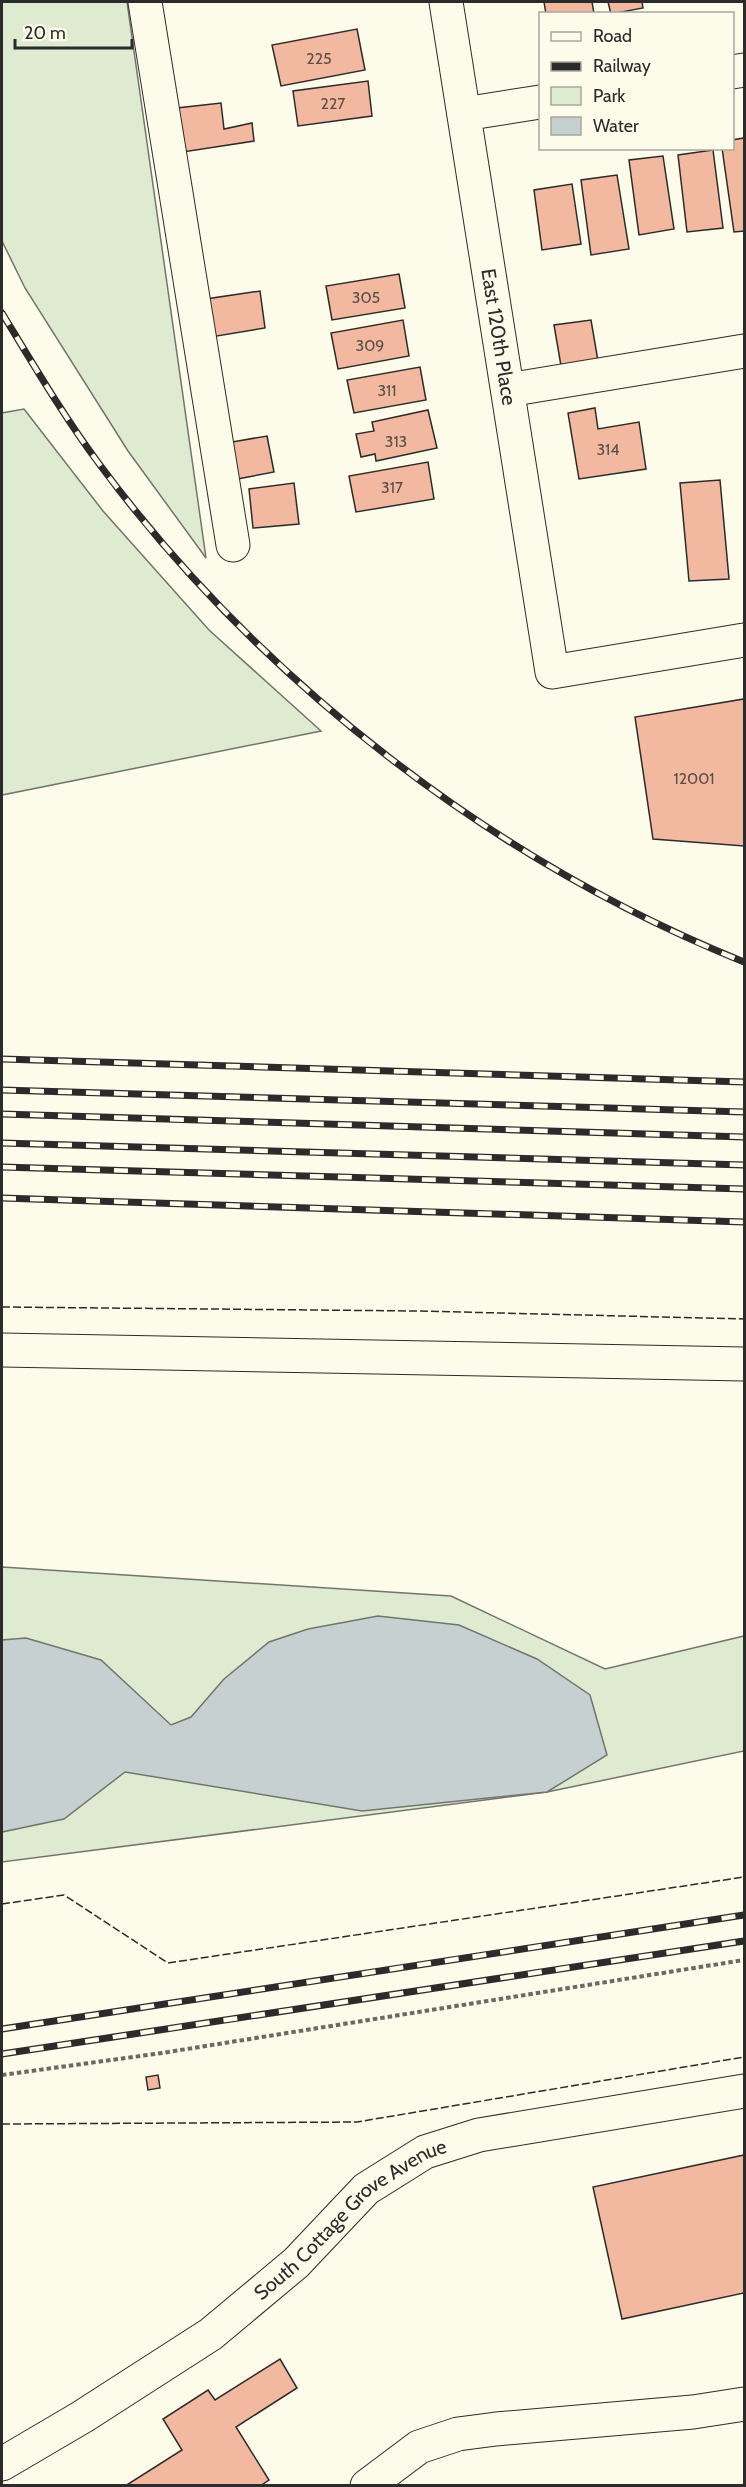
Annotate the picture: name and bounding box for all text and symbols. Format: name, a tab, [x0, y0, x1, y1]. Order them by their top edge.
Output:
scale bar	[15, 12, 132, 50]
legend	[539, 12, 734, 150]
text: 20 m	[24, 22, 66, 44]
text: Road	[593, 25, 632, 47]
house number: 225	[306, 49, 332, 68]
text: Railway	[593, 55, 651, 77]
text: Park	[593, 85, 626, 107]
house number: 227	[321, 94, 345, 113]
text: Water	[593, 115, 639, 137]
street label: East 120th Place	[476, 267, 522, 407]
house number: 305	[352, 288, 380, 307]
house number: 309	[356, 336, 384, 355]
house number: 311	[377, 381, 397, 400]
house number: 313	[385, 432, 407, 451]
house number: 314	[596, 440, 620, 459]
house number: 317	[381, 478, 403, 497]
house number: 12001	[673, 769, 715, 788]
street label: South Cottage Grove Avenue	[249, 2134, 449, 2305]

